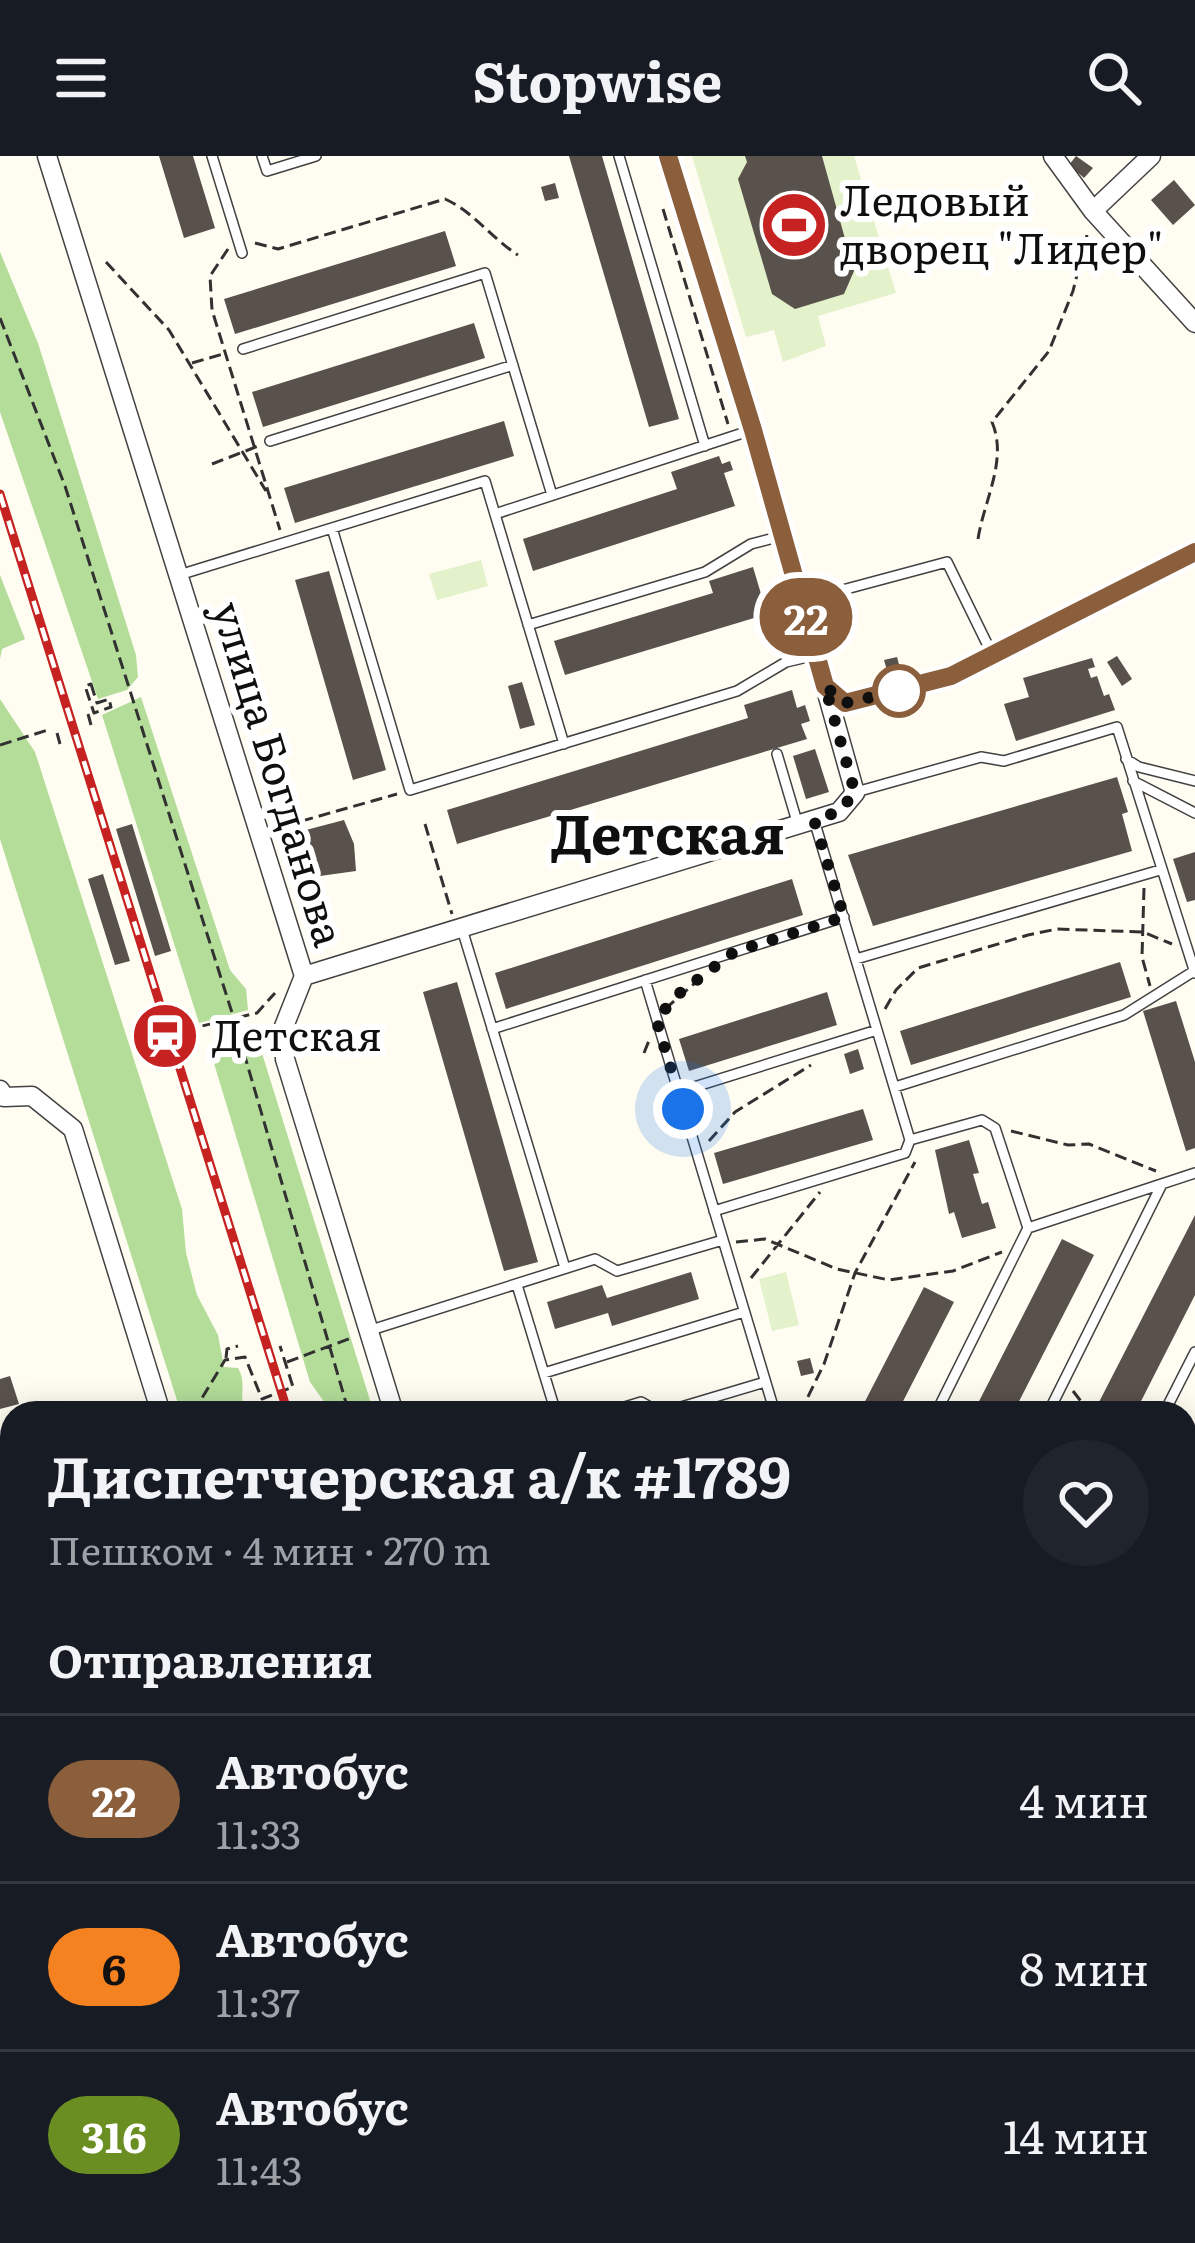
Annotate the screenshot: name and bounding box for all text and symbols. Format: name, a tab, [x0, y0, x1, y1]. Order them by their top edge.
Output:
text: Stopwise	[473, 38, 722, 119]
icon: menu	[48, 45, 114, 111]
icon: search	[1081, 45, 1147, 111]
place label: Ледовый дворец "Лидер"	[840, 167, 1163, 277]
sports icon: Ледовый дворец "Лидер"	[759, 190, 829, 260]
line badge: 22	[752, 578, 860, 656]
text: 22	[783, 586, 829, 648]
street label: улица Богданова	[199, 593, 363, 954]
unlabelled marker	[874, 666, 924, 716]
district label: Детская	[551, 790, 785, 871]
station icon: Детская	[130, 1001, 200, 1071]
place label: Детская	[212, 1002, 382, 1064]
your location	[653, 1079, 713, 1139]
text: Диспетчерская а/к #1789	[48, 1431, 791, 1516]
button: heart	[1023, 1440, 1149, 1566]
text: Пешком · 4 мин · 270 m	[48, 1519, 491, 1577]
text: Отправления	[48, 1625, 373, 1692]
text: Автобус	[216, 1736, 409, 1803]
text: 4 мин	[1019, 1765, 1149, 1832]
text: 22	[91, 1768, 137, 1830]
text: 11:33	[216, 1803, 301, 1861]
text: Автобус	[216, 1904, 409, 1971]
text: 8 мин	[1019, 1933, 1149, 2000]
text: 6	[102, 1936, 126, 1998]
text: 11:37	[216, 1971, 300, 2029]
text: Автобус	[216, 2072, 409, 2139]
text: 14 мин	[1003, 2101, 1149, 2168]
text: 316	[81, 2104, 147, 2166]
text: 11:43	[216, 2139, 303, 2197]

